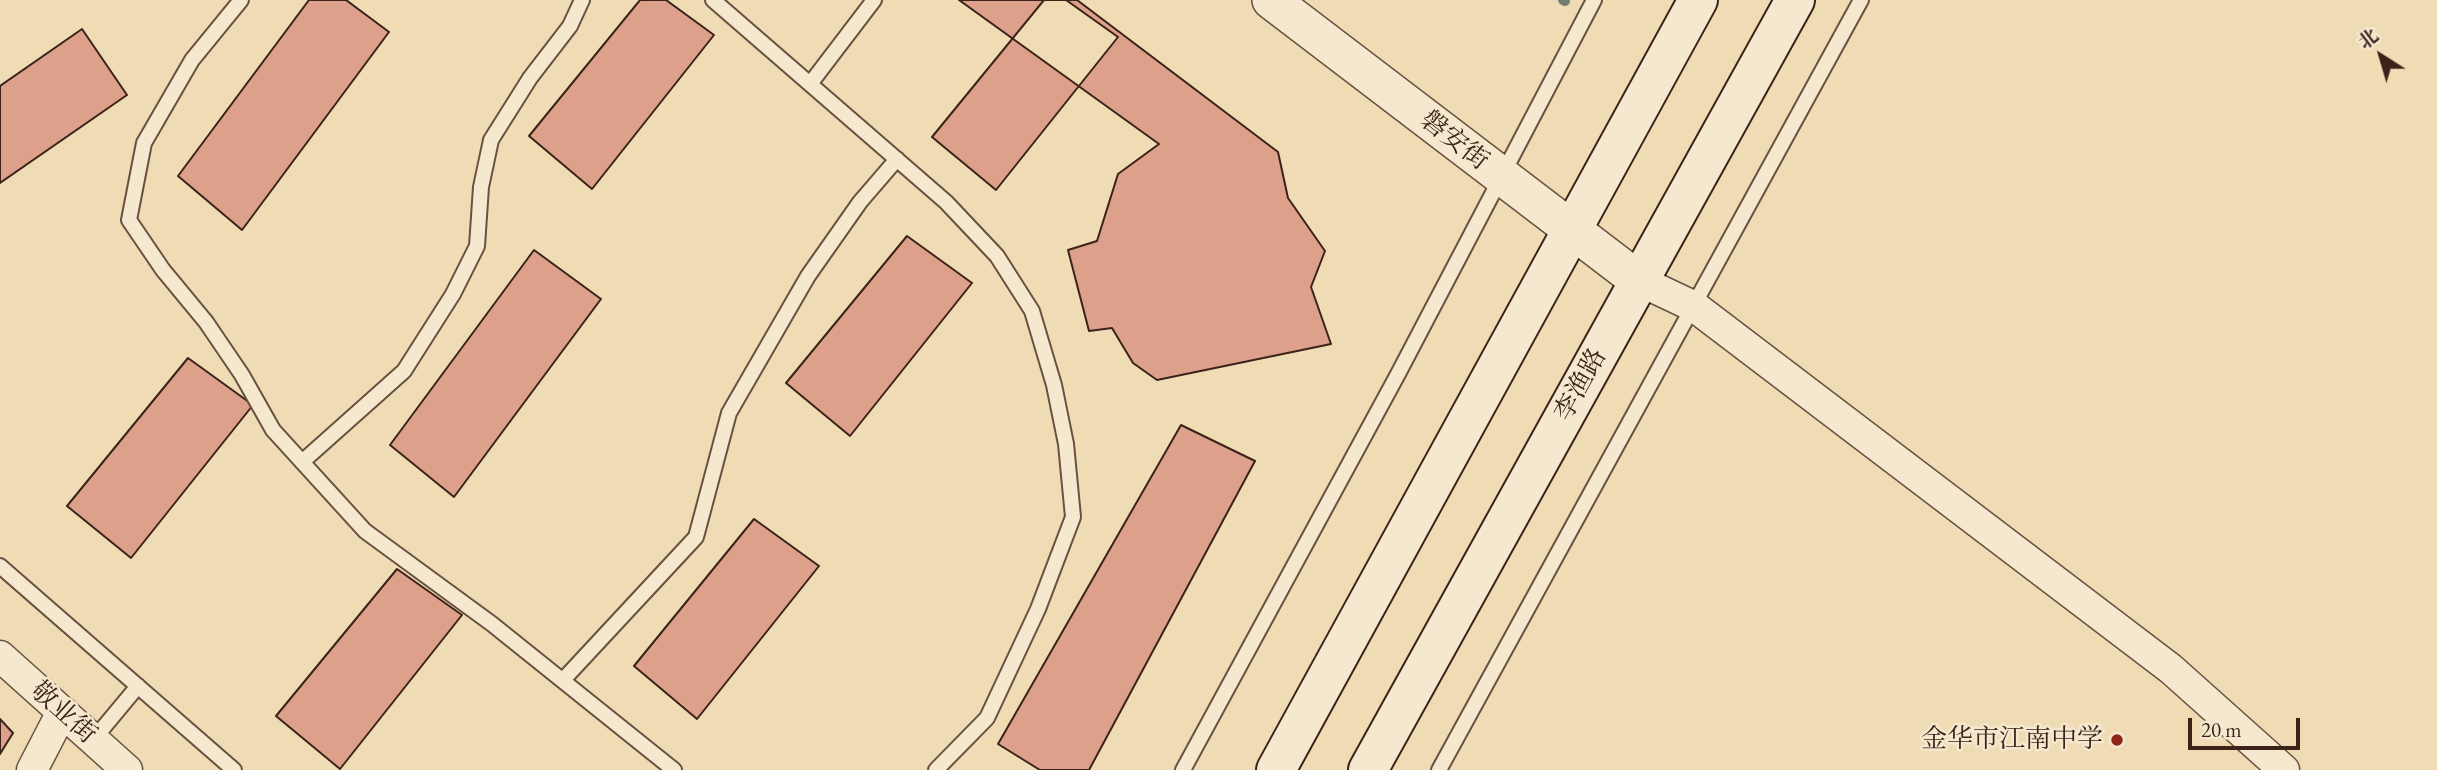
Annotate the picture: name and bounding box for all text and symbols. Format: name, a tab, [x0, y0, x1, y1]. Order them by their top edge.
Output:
north arrow	[2346, 21, 2416, 91]
text: 北	[2353, 23, 2383, 55]
street label: 磐安街	[1414, 105, 1494, 177]
street label: 李渔路	[1548, 343, 1614, 427]
street label: 敬业街	[24, 675, 102, 751]
scale bar	[2192, 704, 2304, 748]
text: 20 m	[2201, 716, 2242, 743]
place label: 金华市江南中学	[1921, 724, 2103, 756]
marker: 金华市江南中学	[2109, 732, 2125, 748]

